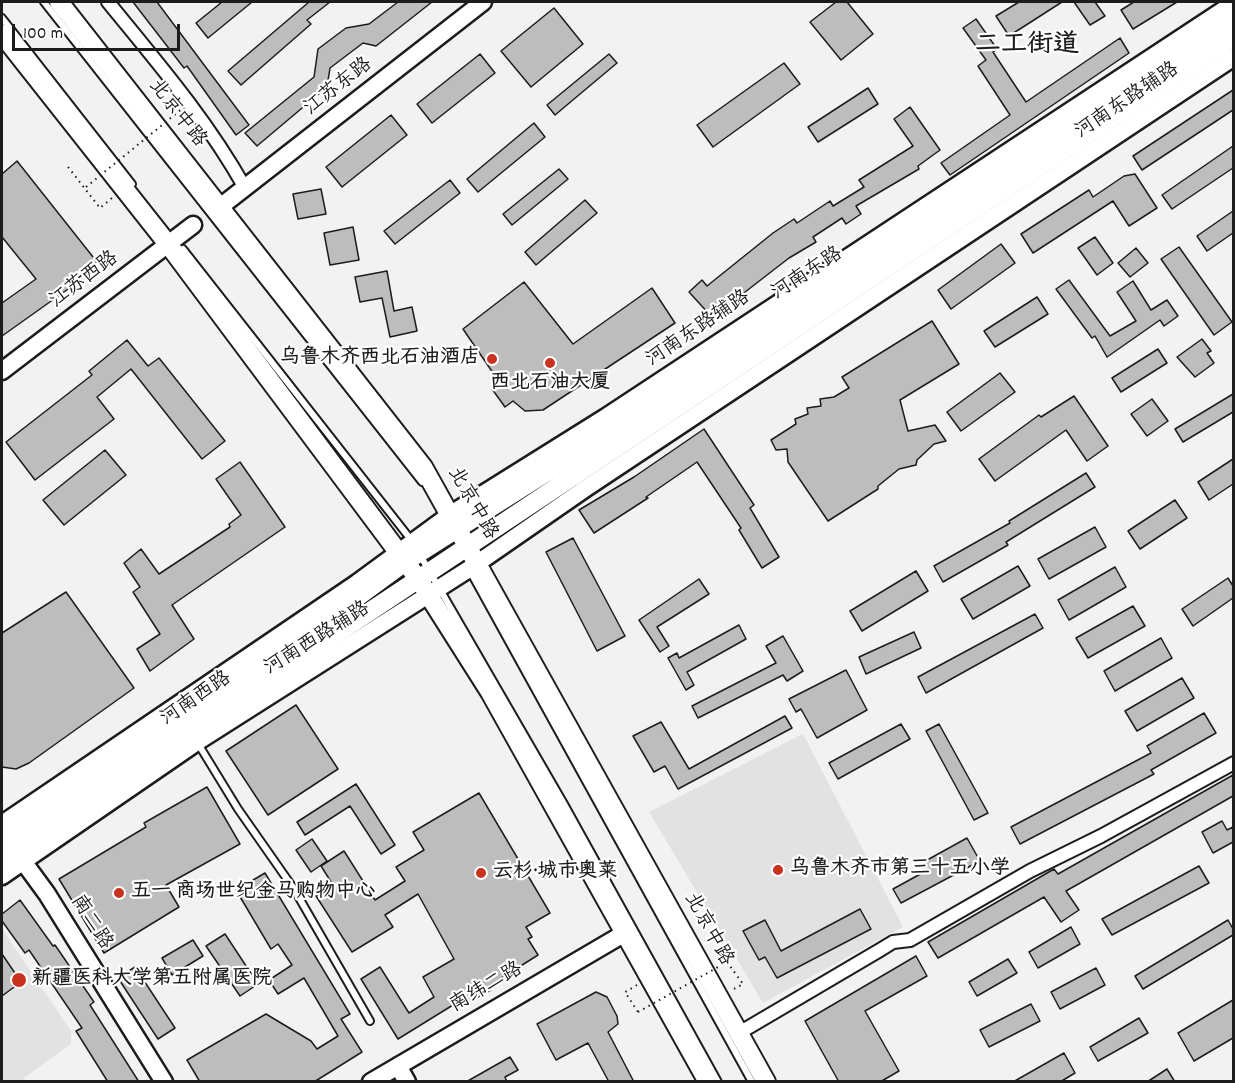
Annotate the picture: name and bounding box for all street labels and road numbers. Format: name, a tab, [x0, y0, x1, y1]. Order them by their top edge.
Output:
street label: 江苏东路	[300, 54, 378, 122]
street label: 河南东路辅路	[1072, 59, 1184, 145]
street label: 北京中路	[142, 75, 210, 153]
street label: 河南东路	[768, 243, 848, 307]
street label: 江苏西路	[46, 247, 124, 315]
street label: 河南东路辅路	[643, 287, 755, 373]
street label: 北京中路	[441, 463, 501, 545]
street label: 河南西路辅路	[261, 598, 375, 682]
street label: 河南西路	[157, 668, 237, 732]
street label: 北京中路	[677, 889, 737, 971]
street label: 南二路	[64, 891, 116, 955]
street label: 南纬二路	[446, 959, 528, 1019]

